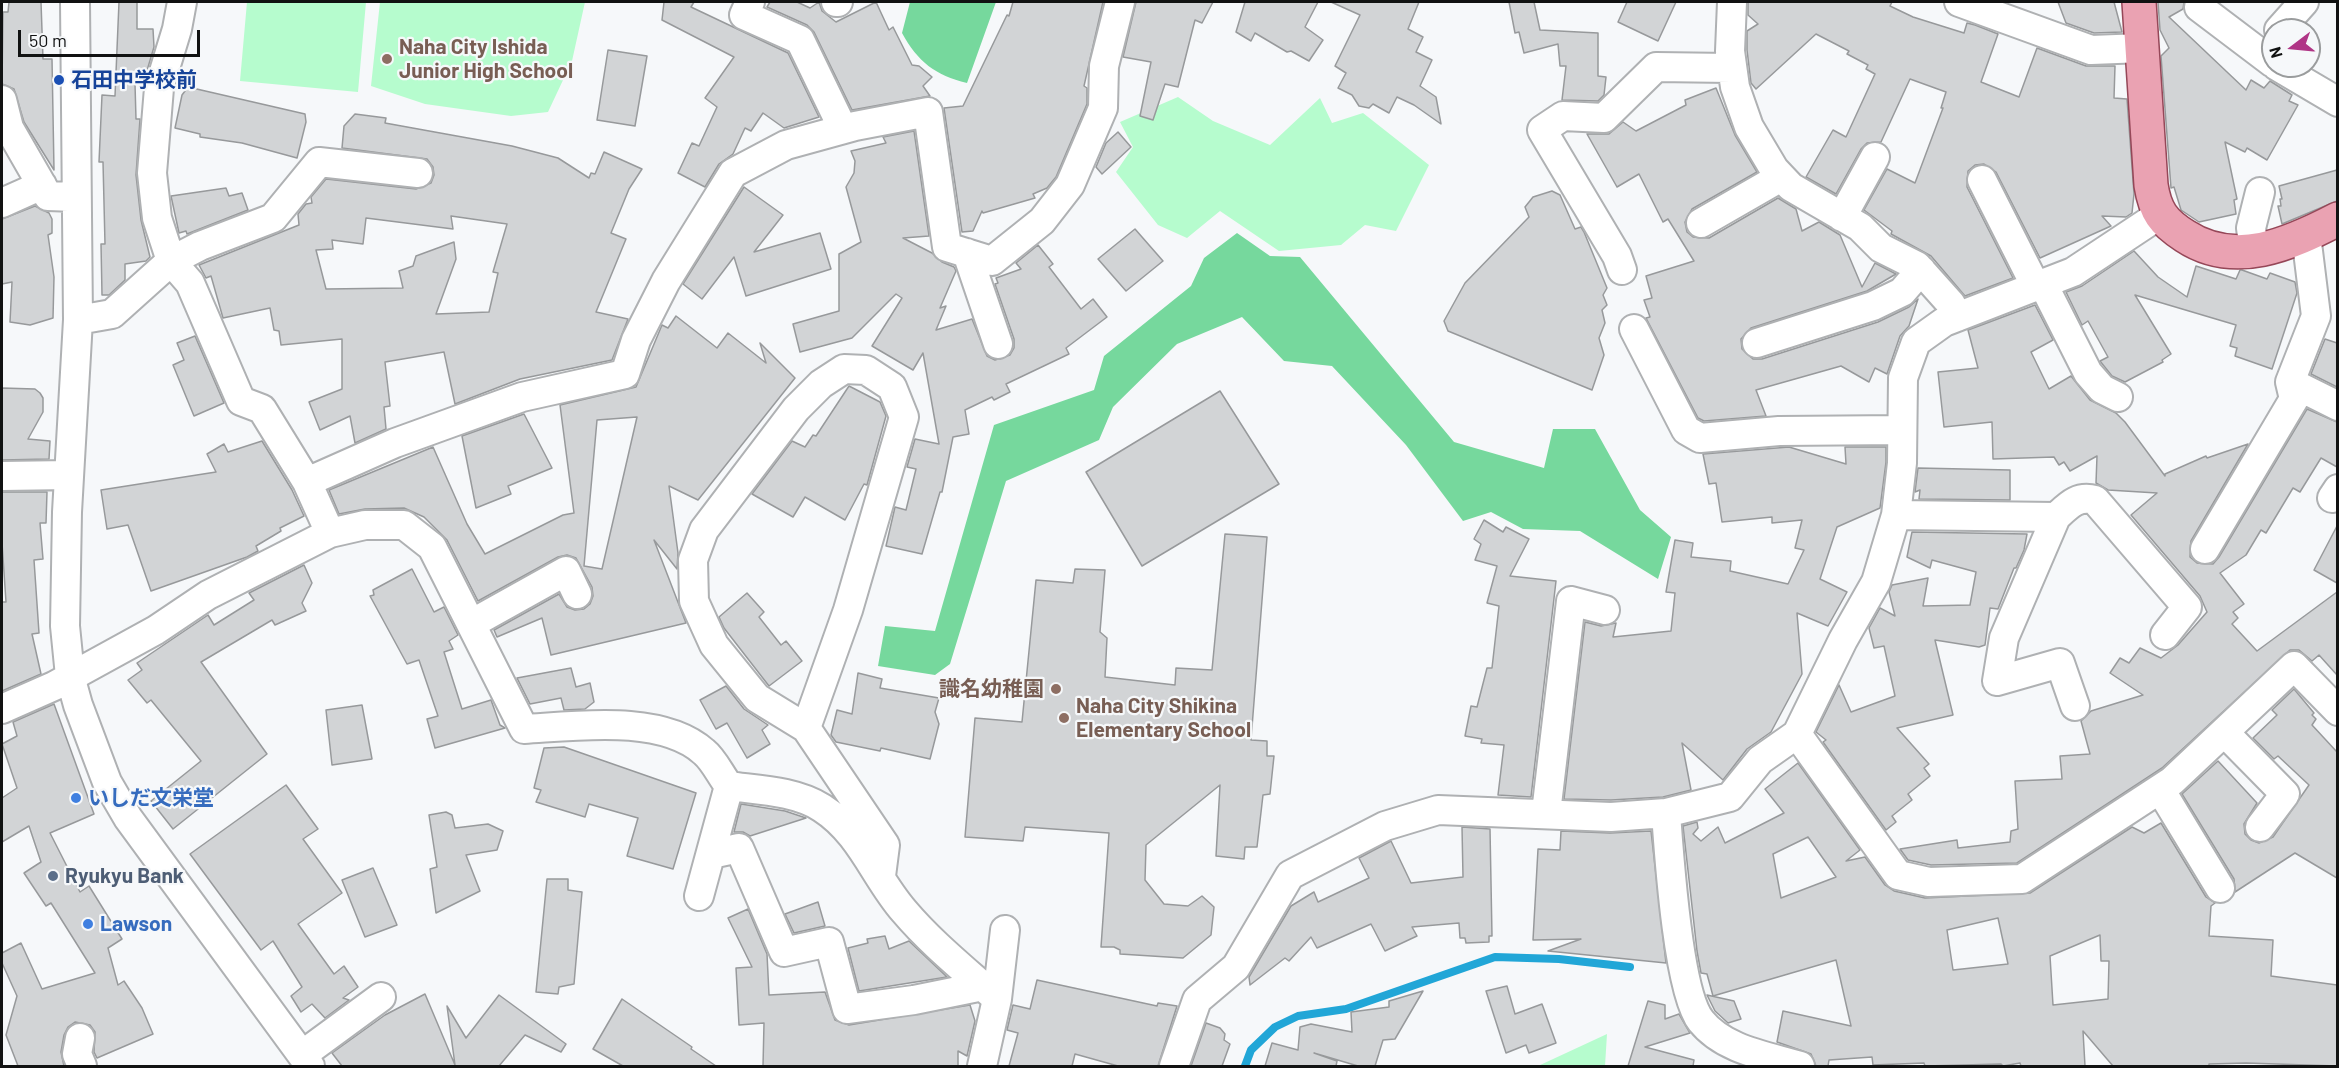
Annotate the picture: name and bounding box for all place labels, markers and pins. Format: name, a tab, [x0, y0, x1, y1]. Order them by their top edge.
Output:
place label: Naha City Ishida Junior High School	[399, 34, 573, 84]
marker: Naha City Ishida Junior High School	[380, 52, 394, 66]
place label: 石田中学校前	[71, 67, 197, 93]
marker: 石田中学校前	[52, 73, 66, 87]
place label: 識名幼稚園	[939, 676, 1044, 702]
marker: 識名幼稚園	[1049, 682, 1063, 696]
place label: Naha City Shikina Elementary School	[1076, 693, 1251, 743]
marker: Naha City Shikina Elementary School	[1057, 711, 1071, 725]
place label: いしだ文栄堂	[88, 785, 214, 811]
marker: いしだ文栄堂	[69, 791, 83, 805]
place label: Ryukyu Bank	[65, 863, 184, 889]
marker: Ryukyu Bank	[46, 869, 60, 883]
place label: Lawson	[100, 911, 172, 937]
marker: Lawson	[81, 917, 95, 931]

